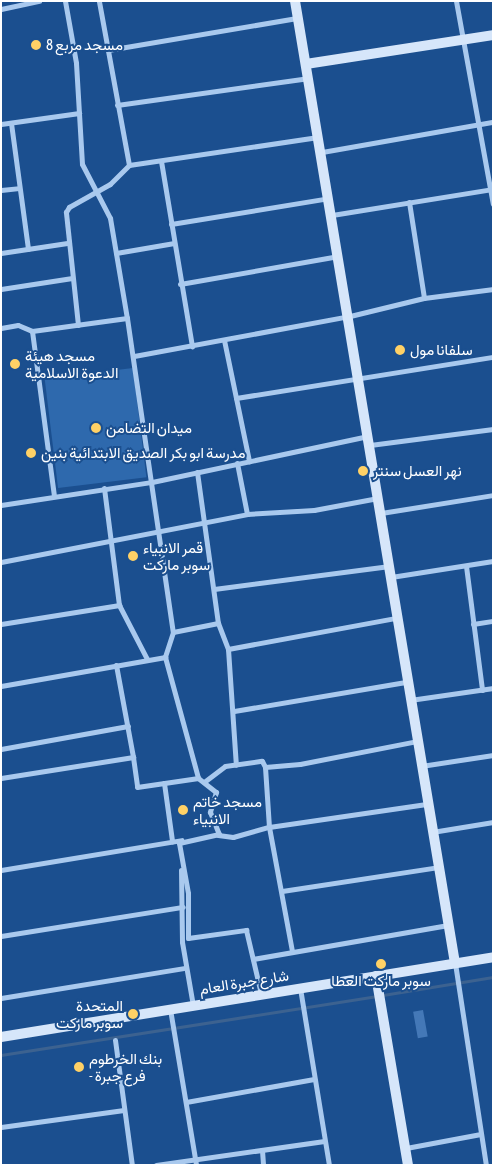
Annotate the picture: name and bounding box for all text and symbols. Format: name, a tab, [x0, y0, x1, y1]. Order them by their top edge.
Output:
place label: مسجد مربع 8	[46, 36, 123, 54]
marker: مسجد مربع 8	[30, 39, 42, 51]
place label: سلفانا مول	[410, 341, 473, 359]
marker: سلفانا مول	[394, 344, 406, 356]
place label: مسجد هيئة الدعوة الاسلامية	[25, 346, 118, 381]
marker: مسجد هيئة الدعوة الاسلامية	[9, 358, 21, 370]
place label: ميدان التضامن	[106, 419, 192, 437]
marker: ميدان التضامن	[90, 422, 102, 434]
place label: مدرسة ابو بكر الصديق الابتدائية بنين	[41, 444, 246, 462]
marker: مدرسة ابو بكر الصديق الابتدائية بنين	[25, 447, 37, 459]
place label: نهر العسل سنتر	[373, 462, 462, 480]
marker: نهر العسل سنتر	[357, 465, 369, 477]
place label: قمر الانبياء سوبر ماركت	[143, 538, 210, 573]
marker: قمر الانبياء سوبر ماركت	[127, 550, 139, 562]
place label: مسجد خاتم الانبياء	[193, 792, 262, 827]
marker: مسجد خاتم الانبياء	[177, 804, 189, 816]
marker: سوبر ماركت العطا	[375, 958, 387, 970]
street label: شارع جبرة العام	[198, 966, 290, 998]
place label: سوبر ماركت العطا	[331, 972, 431, 990]
place label: المتحدة سوبر ماركت	[56, 996, 123, 1031]
marker: المتحدة سوبر ماركت	[127, 1008, 139, 1020]
place label: بنك الخرطوم - فرع جبرة	[89, 1049, 162, 1084]
marker: بنك الخرطوم - فرع جبرة	[73, 1061, 85, 1073]

